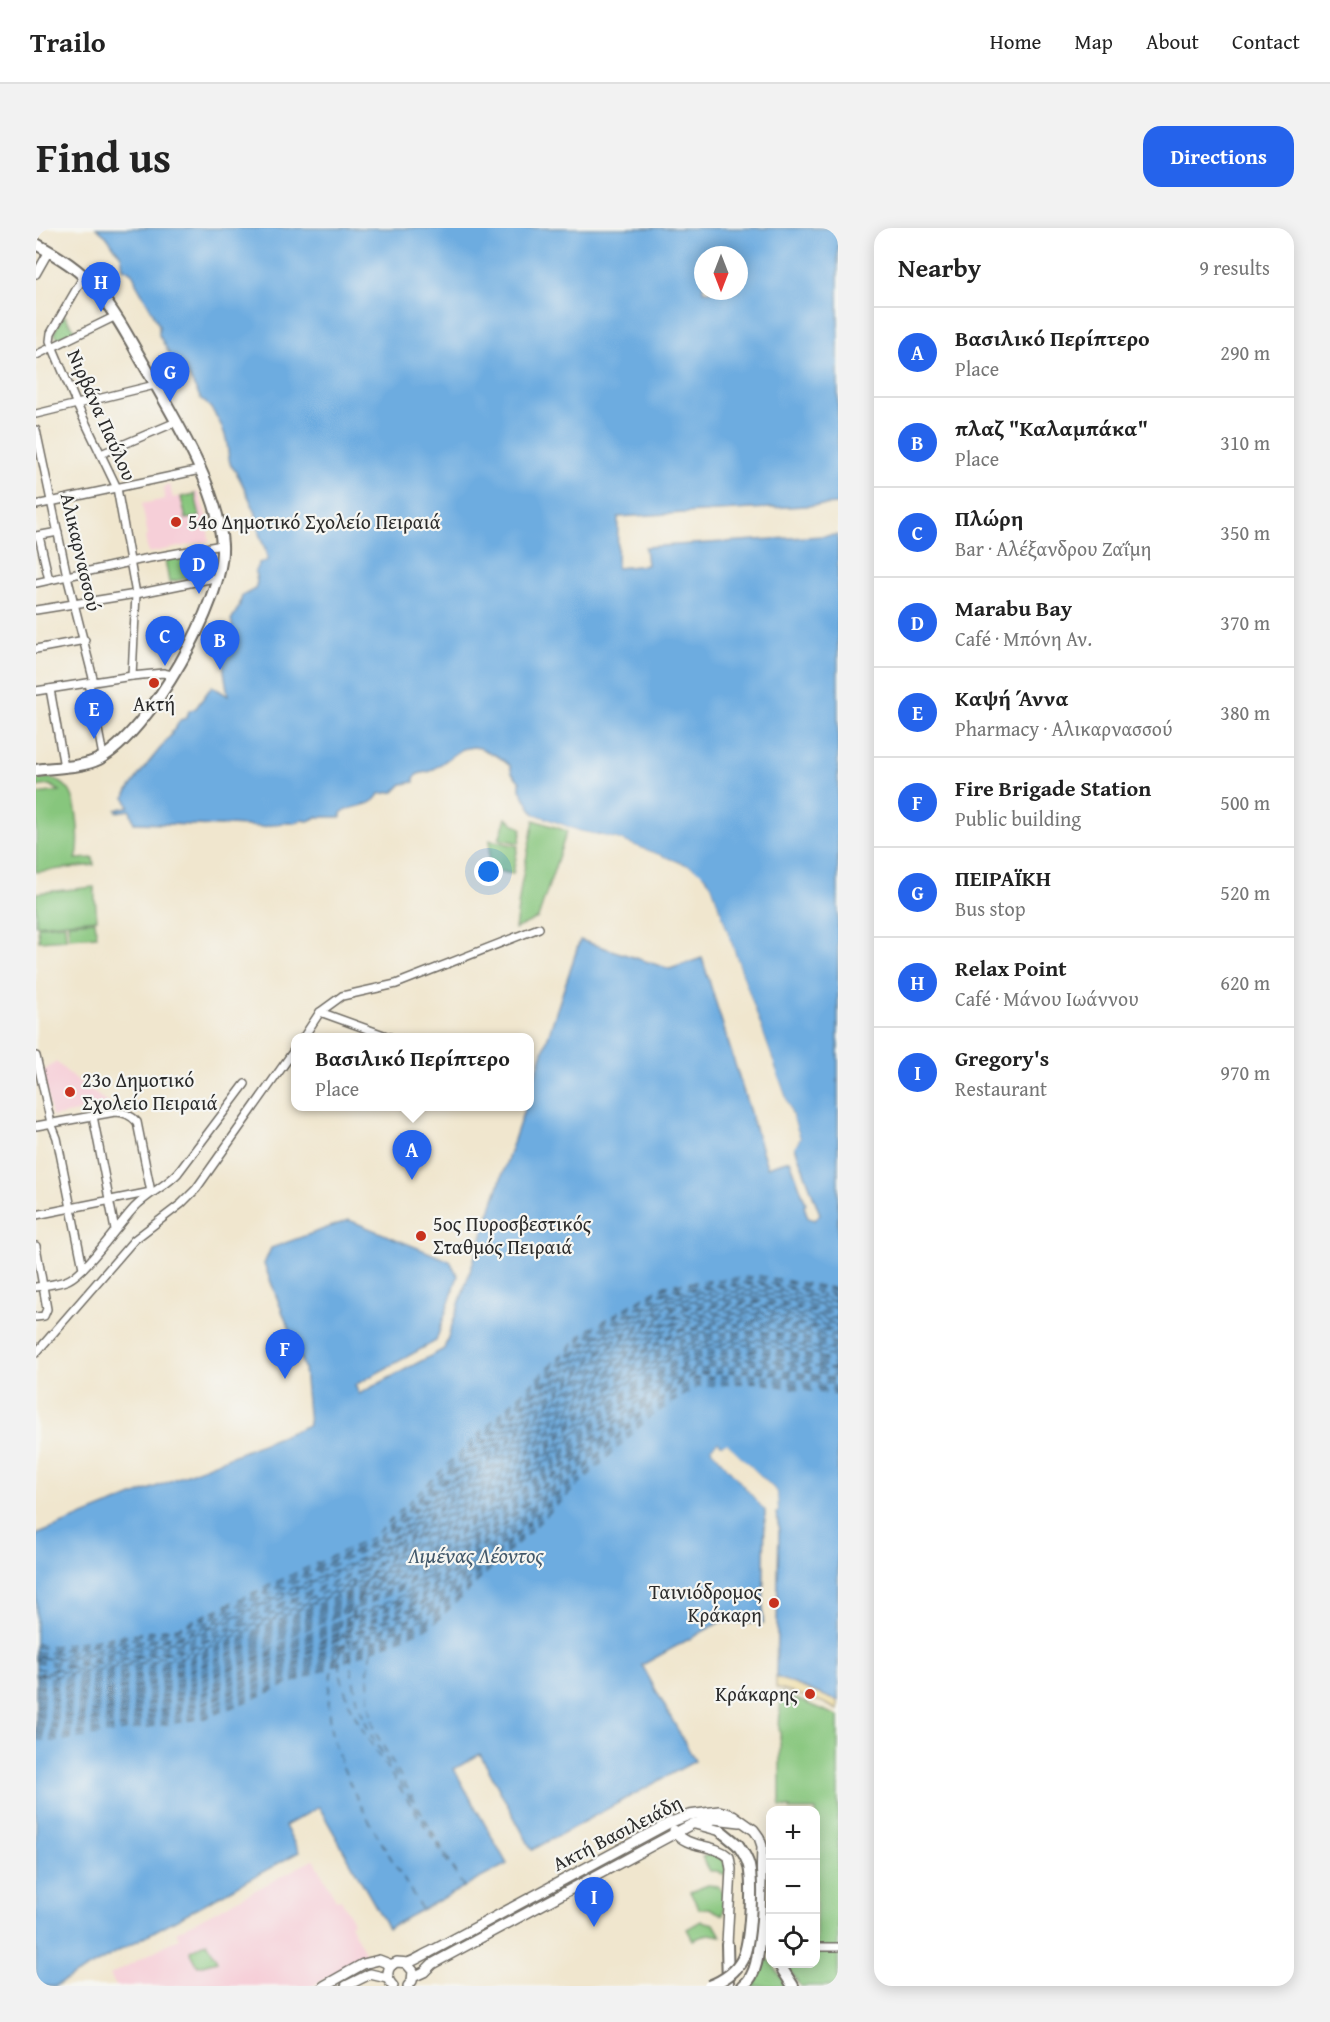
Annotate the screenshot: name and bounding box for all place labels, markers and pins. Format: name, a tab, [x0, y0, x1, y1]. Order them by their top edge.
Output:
pin: H	[82, 262, 120, 312]
pin: G	[150, 352, 190, 402]
place label: 54ο Δημοτικό Σχολείο Πειραιά	[188, 507, 441, 536]
marker: 54ο Δημοτικό Σχολείο Πειραιά	[169, 515, 183, 529]
pin: D	[180, 544, 218, 594]
pin: C	[146, 616, 184, 666]
pin: B	[200, 620, 240, 670]
marker: Ακτή	[147, 676, 161, 690]
place label: Ακτή	[133, 689, 175, 718]
pin: E	[74, 690, 114, 739]
place label: 23ο Δημοτικό Σχολείο Πειραιά	[82, 1065, 218, 1117]
marker: 23ο Δημοτικό Σχολείο Πειραιά	[63, 1085, 77, 1099]
pin: A	[392, 1130, 431, 1180]
place label: 5ος Πυροσβεστικός Σταθμός Πειραιά	[433, 1209, 592, 1261]
marker: 5ος Πυροσβεστικός Σταθμός Πειραιά	[414, 1229, 428, 1243]
pin: F	[266, 1330, 304, 1379]
place label: Ταινιόδρομος Κράκαρη	[649, 1577, 763, 1629]
marker: Ταινιόδρομος Κράκαρη	[767, 1596, 781, 1610]
place label: Κράκαρης	[715, 1679, 799, 1708]
marker: Κράκαρης	[803, 1687, 817, 1701]
pin: I	[574, 1878, 614, 1927]

